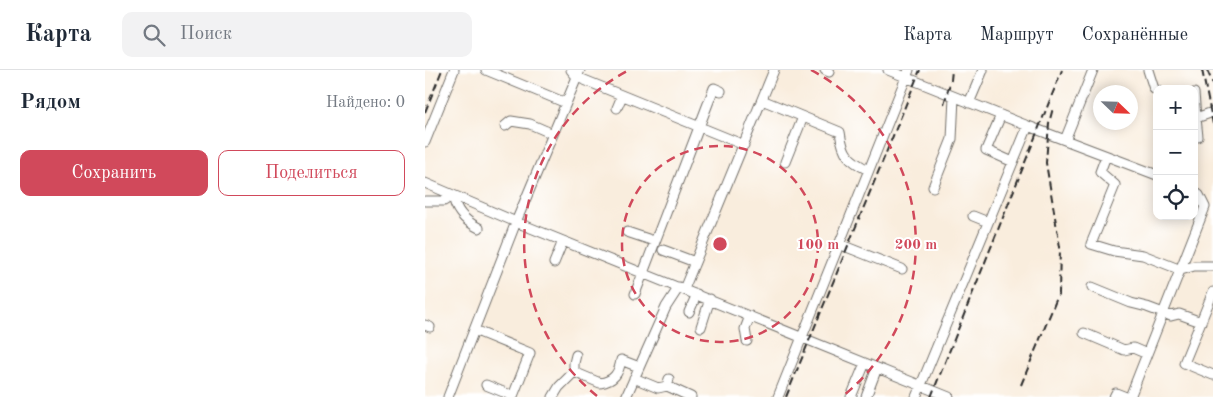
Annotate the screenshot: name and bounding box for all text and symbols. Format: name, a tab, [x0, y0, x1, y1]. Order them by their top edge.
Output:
search box	[122, 12, 472, 57]
icon: search	[140, 21, 168, 49]
text: Карта	[25, 23, 92, 47]
text: Поиск	[180, 25, 232, 44]
text: Карта	[903, 26, 952, 44]
text: Маршрут	[980, 26, 1054, 44]
text: Сохранённые	[1082, 26, 1188, 44]
north arrow	[1093, 85, 1138, 130]
map controls	[1153, 85, 1198, 220]
button: +	[1153, 85, 1198, 130]
text: Рядом	[20, 92, 81, 113]
text: Найдено: 0	[326, 95, 405, 111]
button: −	[1153, 130, 1198, 175]
button: Сохранить	[20, 150, 208, 196]
button: Поделиться	[218, 150, 405, 196]
button: locate	[1153, 175, 1198, 220]
centre of rings	[711, 235, 729, 253]
text: 100 m	[797, 238, 839, 253]
text: 200 m	[895, 238, 937, 253]

